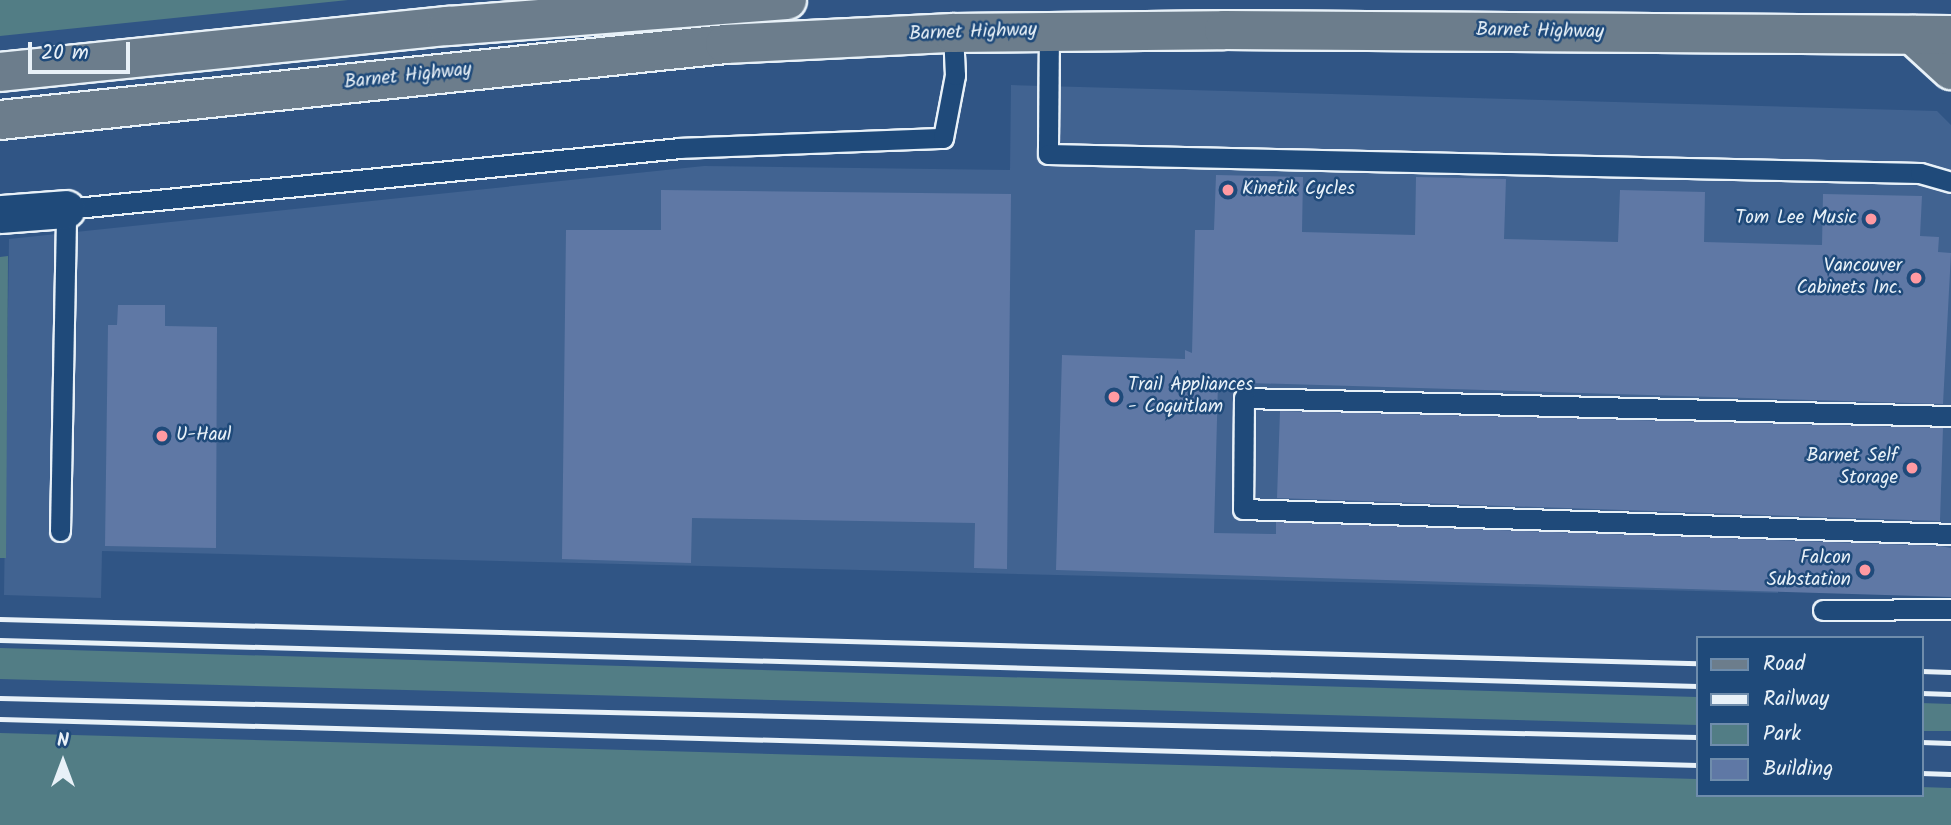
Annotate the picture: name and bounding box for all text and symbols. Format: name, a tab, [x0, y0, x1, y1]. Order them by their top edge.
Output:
street label: Barnet Highway	[909, 19, 1037, 47]
street label: Barnet Highway	[1476, 19, 1604, 45]
scale bar	[32, 28, 133, 72]
text: 20 m	[41, 37, 89, 70]
street label: Barnet Highway	[343, 59, 473, 95]
place label: Kinetik Cycles	[1242, 179, 1355, 201]
marker: Kinetik Cycles	[1220, 182, 1236, 198]
place label: Tom Lee Music	[1735, 208, 1857, 230]
marker: Tom Lee Music	[1863, 211, 1879, 227]
place label: Vancouver Cabinets Inc.	[1796, 256, 1902, 300]
marker: Vancouver Cabinets Inc.	[1908, 270, 1924, 286]
place label: Trail Appliances - Coquitlam	[1128, 375, 1253, 419]
marker: Trail Appliances - Coquitlam	[1106, 389, 1122, 405]
place label: U-Haul	[176, 425, 232, 447]
marker: U-Haul	[154, 428, 170, 444]
place label: Barnet Self Storage	[1807, 446, 1898, 490]
marker: Barnet Self Storage	[1904, 460, 1920, 476]
place label: Falcon Substation	[1767, 548, 1851, 592]
marker: Falcon Substation	[1857, 562, 1873, 578]
legend	[1696, 636, 1923, 797]
text: Road	[1763, 648, 1805, 681]
text: Railway	[1763, 683, 1829, 716]
text: Park	[1763, 718, 1801, 751]
text: N	[57, 726, 69, 756]
north arrow	[28, 727, 98, 797]
text: Building	[1763, 753, 1833, 786]

